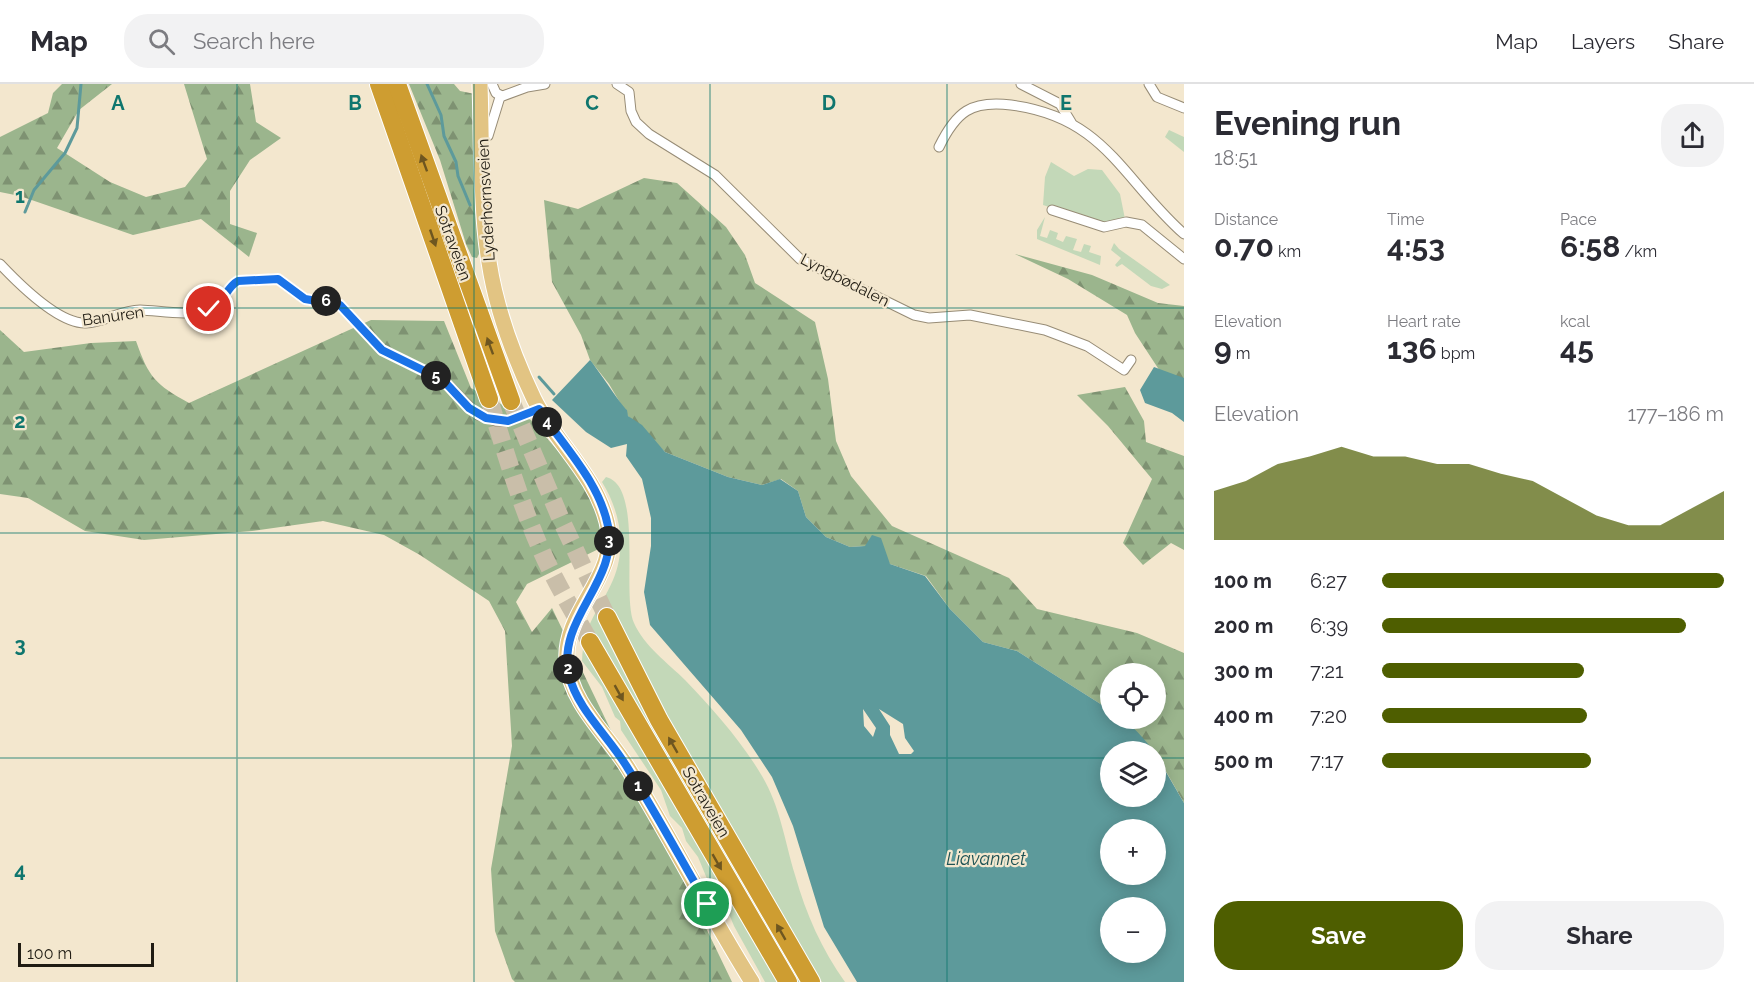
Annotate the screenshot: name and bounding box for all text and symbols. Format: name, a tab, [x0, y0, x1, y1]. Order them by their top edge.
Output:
search box	[124, 14, 544, 68]
text: Map	[30, 25, 88, 58]
icon: search	[145, 25, 178, 58]
text: Search here	[193, 28, 315, 54]
text: Map	[1495, 29, 1538, 54]
text: Layers	[1571, 29, 1635, 54]
text: Share	[1668, 29, 1724, 54]
text: A	[111, 91, 125, 115]
text: B	[348, 91, 362, 115]
text: C	[585, 91, 599, 115]
text: D	[822, 91, 836, 115]
text: E	[1060, 91, 1072, 115]
text: Evening run	[1214, 104, 1401, 143]
button: share	[1661, 104, 1724, 167]
street label: Lyderhornsveien	[473, 138, 499, 262]
text: 18:51	[1214, 146, 1258, 170]
one-way arrow	[419, 153, 429, 171]
text: 1	[15, 184, 25, 208]
street label: Sotraveien	[431, 203, 475, 283]
text: Distance	[1214, 210, 1278, 229]
text: Time	[1387, 210, 1424, 229]
text: Pace	[1560, 210, 1597, 229]
one-way arrow	[429, 229, 439, 247]
text: 0.70	[1214, 229, 1274, 264]
text: 4:53	[1387, 229, 1445, 264]
text: 6:58	[1560, 229, 1620, 264]
text: km	[1274, 242, 1301, 261]
text: /km	[1620, 242, 1657, 261]
street label: Lyngbødalen	[797, 249, 893, 311]
pin	[183, 283, 234, 334]
pin: 6	[311, 286, 341, 316]
text: 6	[321, 291, 331, 310]
icon: check	[192, 292, 225, 325]
street label: Banuren	[81, 302, 145, 330]
text: Elevation	[1214, 312, 1282, 331]
text: Heart rate	[1387, 312, 1461, 331]
text: kcal	[1560, 312, 1590, 331]
text: 9	[1214, 331, 1232, 366]
text: 136	[1387, 331, 1437, 366]
text: 45	[1560, 331, 1594, 366]
one-way arrow	[485, 337, 495, 355]
text: m	[1232, 344, 1250, 363]
text: bpm	[1437, 344, 1475, 363]
pin: 5	[421, 361, 451, 391]
text: 5	[432, 366, 440, 385]
text: Elevation	[1214, 402, 1299, 426]
text: 177–186 m	[1628, 402, 1724, 426]
pin: 4	[532, 407, 562, 437]
text: 2	[14, 409, 26, 433]
text: 4	[542, 412, 552, 431]
pin: 3	[594, 526, 624, 556]
text: 3	[605, 531, 613, 550]
text: 100 m	[1214, 569, 1272, 593]
text: 6:27	[1310, 569, 1347, 593]
text: 200 m	[1214, 614, 1273, 638]
text: 6:39	[1310, 614, 1348, 638]
text: 3	[14, 633, 26, 657]
pin: 2	[553, 654, 583, 684]
text: 2	[563, 659, 573, 678]
text: 300 m	[1214, 659, 1273, 683]
text: 7:21	[1310, 659, 1343, 683]
map controls	[1100, 663, 1166, 963]
button: locate	[1100, 663, 1166, 729]
one-way arrow	[613, 685, 623, 702]
text: 400 m	[1214, 704, 1273, 728]
text: 7:20	[1310, 704, 1347, 728]
one-way arrow	[668, 737, 679, 753]
button: layers	[1100, 741, 1166, 807]
text: 500 m	[1214, 749, 1273, 773]
text: 7:17	[1310, 749, 1344, 773]
street label: Sotraveien	[678, 763, 734, 841]
pin: 1	[623, 771, 653, 801]
text: 1	[634, 776, 642, 795]
button: +	[1100, 819, 1166, 885]
water label: Liavannet	[946, 848, 1026, 869]
one-way arrow	[712, 854, 722, 871]
text: 4	[14, 858, 26, 882]
pin	[681, 878, 732, 929]
icon: arrive	[690, 887, 723, 920]
button: −	[1100, 897, 1166, 963]
button: Save	[1214, 901, 1463, 970]
button: Share	[1475, 901, 1724, 970]
one-way arrow	[776, 923, 786, 940]
scale bar	[18, 940, 154, 968]
text: 100 m	[27, 944, 72, 963]

